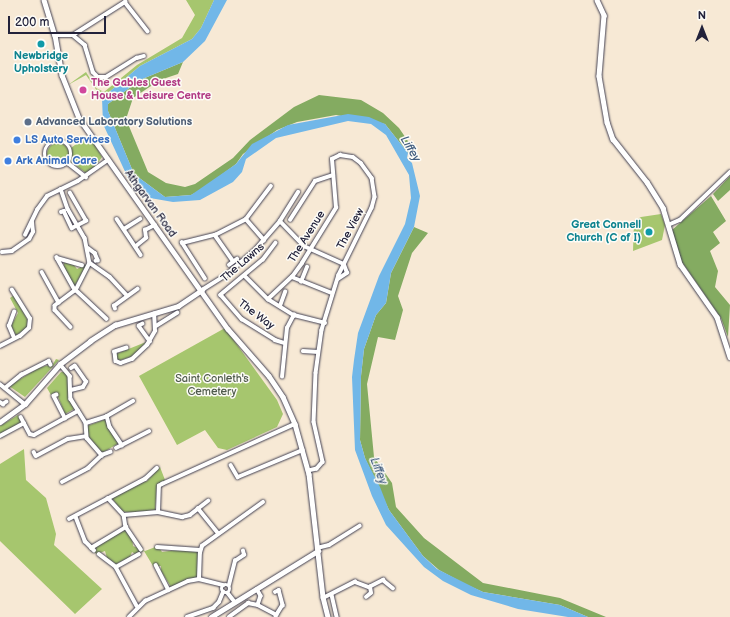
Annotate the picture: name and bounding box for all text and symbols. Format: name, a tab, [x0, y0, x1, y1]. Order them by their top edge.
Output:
scale bar	[10, 8, 108, 34]
north arrow	[682, 8, 722, 48]
text: N	[698, 9, 706, 22]
text: 200 m	[15, 15, 49, 30]
marker: Newbridge Upholstery	[36, 39, 46, 49]
place label: Newbridge Upholstery	[14, 50, 68, 76]
place label: The Gables Guest House & Leisure Centre	[91, 77, 211, 103]
marker: The Gables Guest House & Leisure Centre	[78, 85, 88, 95]
place label: Advanced Laboratory Solutions	[36, 115, 192, 129]
marker: Advanced Laboratory Solutions	[23, 117, 33, 127]
place label: LS Auto Services	[25, 133, 110, 147]
water label: Liffey	[397, 133, 423, 165]
marker: LS Auto Services	[12, 135, 22, 145]
place label: Ark Animal Care	[16, 154, 97, 168]
marker: Ark Animal Care	[3, 156, 13, 166]
street label: Athgarvan Road	[121, 168, 179, 240]
street label: The View	[335, 206, 367, 252]
street label: The Avenue	[286, 209, 328, 265]
place label: Great Connell Church (C of I)	[566, 219, 641, 245]
marker: Great Connell Church (C of I)	[644, 227, 654, 237]
street label: The Lawns	[219, 241, 267, 285]
street label: The Way	[235, 297, 277, 333]
park label: Saint Conleth's Cemetery	[175, 373, 249, 399]
water label: Liffey	[366, 455, 390, 487]

